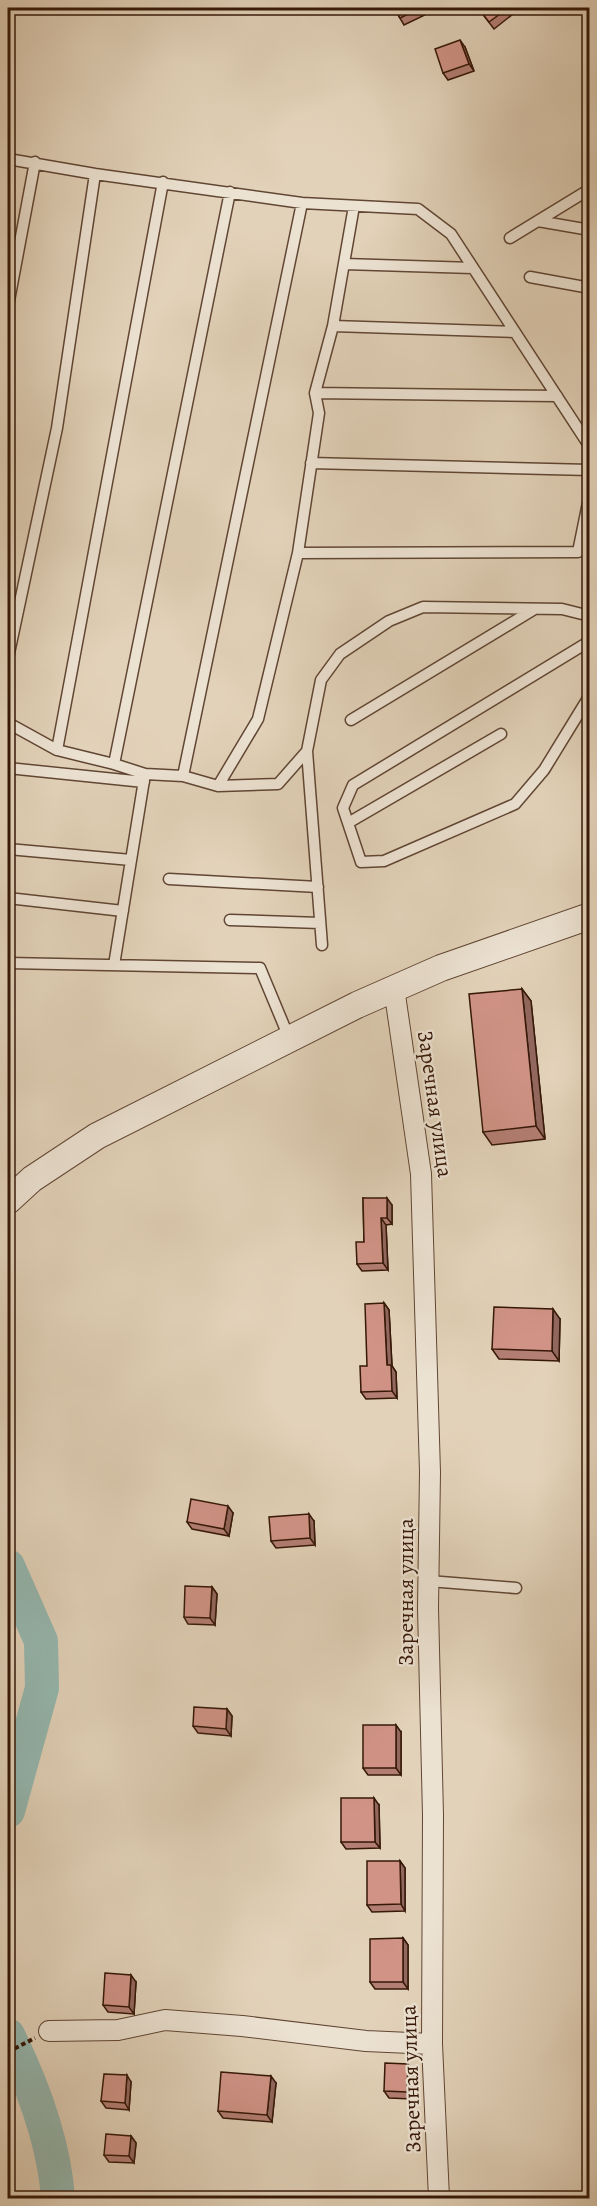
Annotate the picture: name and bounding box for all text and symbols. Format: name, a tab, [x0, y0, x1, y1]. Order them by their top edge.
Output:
street label: Заречная улица	[410, 1029, 460, 1180]
street label: Заречная улица	[391, 1517, 421, 1666]
street label: Заречная улица	[393, 2004, 429, 2153]

